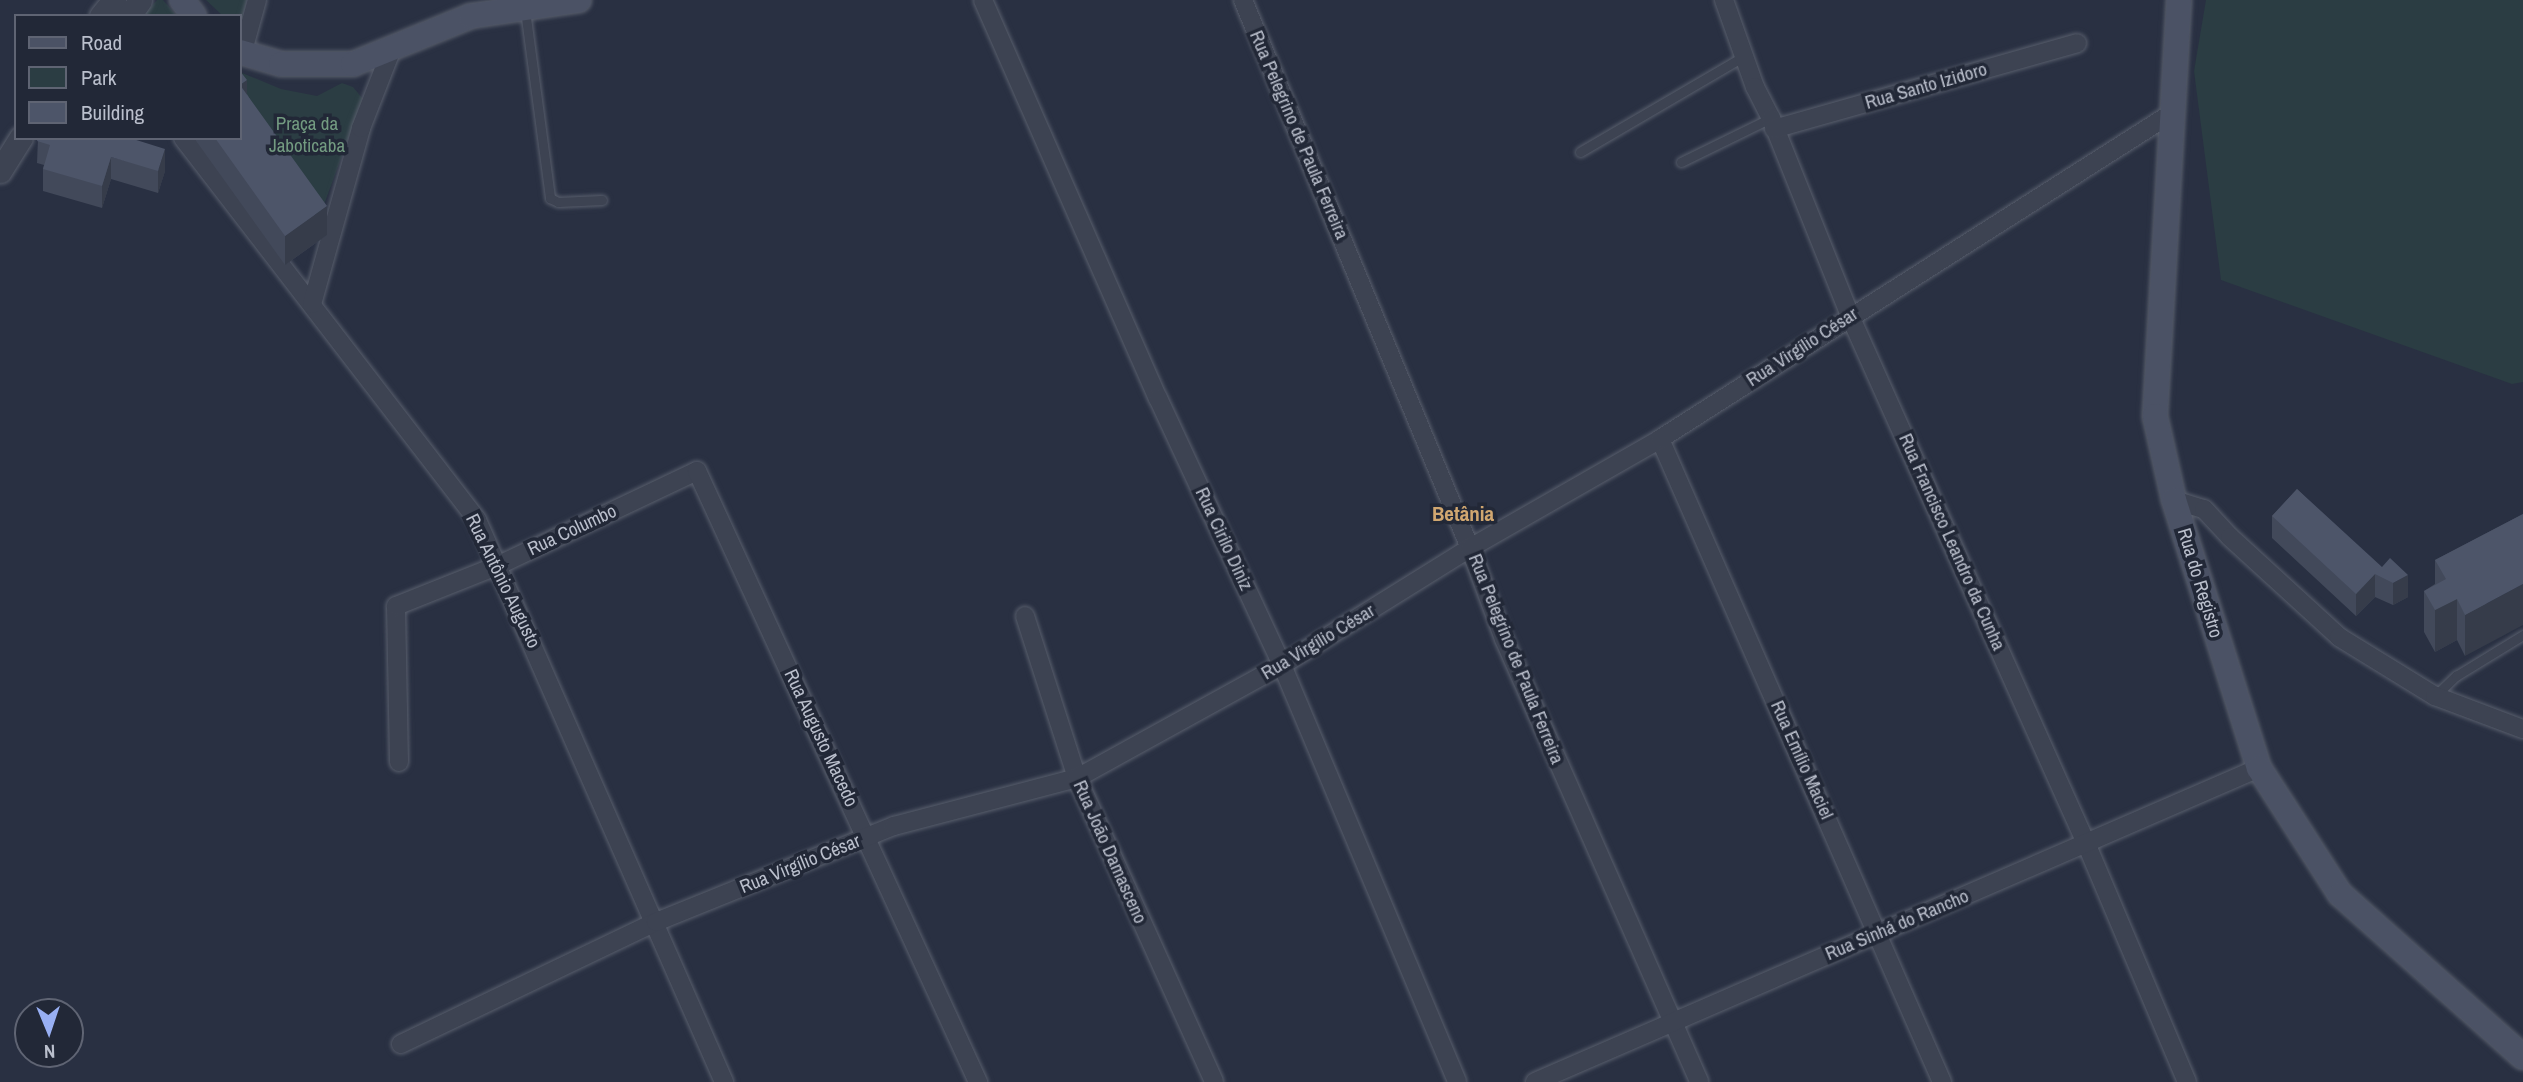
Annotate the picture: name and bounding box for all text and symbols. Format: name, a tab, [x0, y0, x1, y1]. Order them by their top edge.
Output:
legend	[14, 14, 242, 140]
street label: Rua Pelegrino de Paula Ferreira	[1245, 27, 1353, 243]
text: Road	[81, 28, 122, 57]
street label: Rua Santo Izidoro	[1862, 58, 1990, 114]
text: Park	[81, 63, 116, 92]
text: Building	[81, 98, 144, 127]
park label: Praça da Jaboticaba	[269, 113, 345, 157]
street label: Rua Virgílio César	[1742, 303, 1862, 391]
street label: Rua Francisco Leandro da Cunha	[1894, 430, 2010, 654]
street label: Rua Cirilo Diniz	[1190, 484, 1258, 594]
street label: Rua Columbo	[524, 500, 620, 560]
district label: Betânia	[1432, 501, 1494, 527]
street label: Rua Antônio Augusto	[460, 509, 546, 653]
street label: Rua do Registro	[2173, 525, 2227, 641]
street label: Rua Pelegrino de Paula Ferreira	[1463, 551, 1569, 767]
street label: Rua Virgílio César	[1257, 599, 1379, 685]
street label: Rua Augusto Macedo	[779, 665, 863, 811]
street label: Rua Emílio Maciel	[1766, 697, 1838, 823]
street label: Rua João Damasceno	[1068, 777, 1152, 927]
street label: Rua Virgílio César	[736, 829, 864, 899]
street label: Rua Sinhá do Rancho	[1822, 885, 1972, 965]
north arrow	[14, 998, 84, 1068]
text: N	[44, 1039, 56, 1065]

